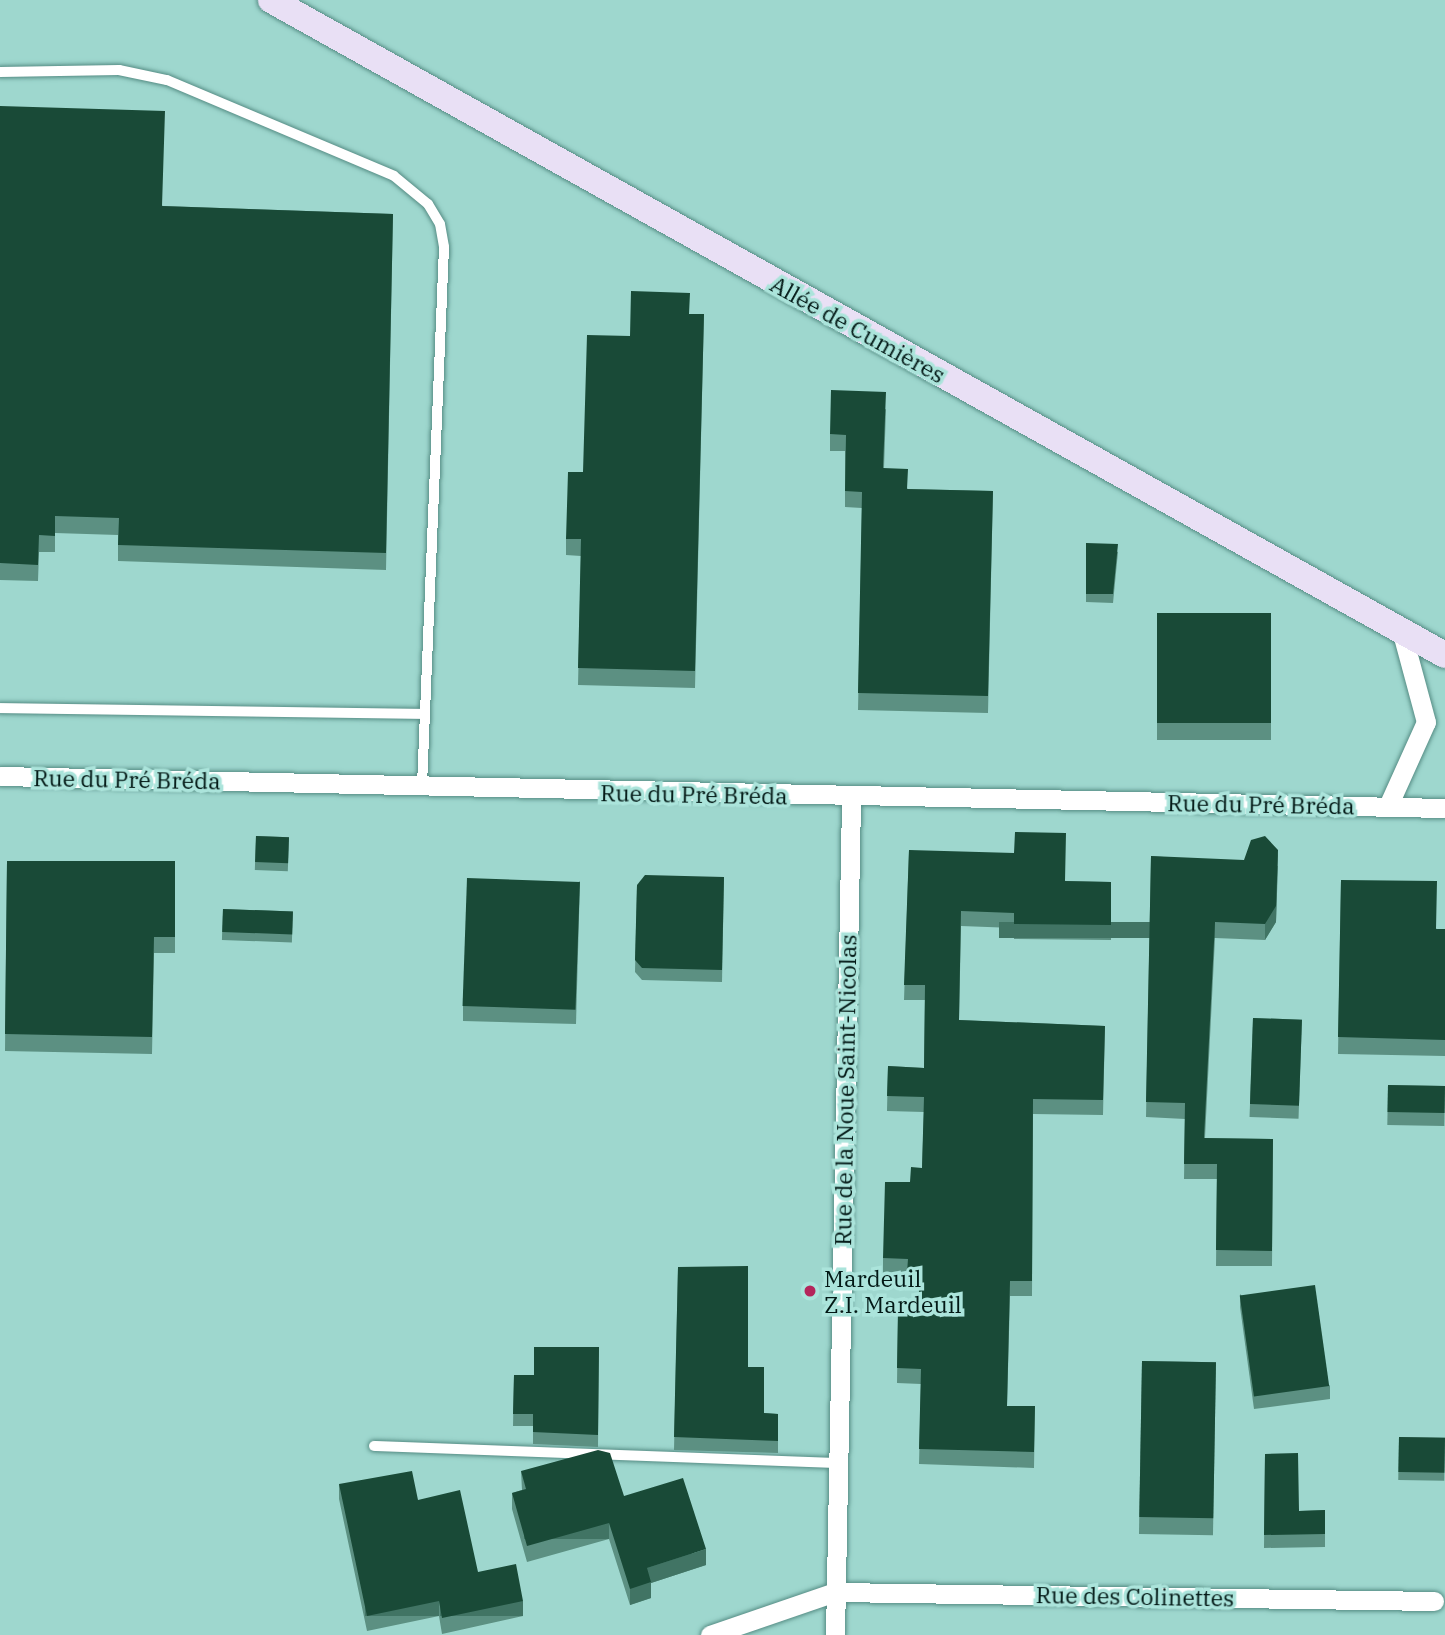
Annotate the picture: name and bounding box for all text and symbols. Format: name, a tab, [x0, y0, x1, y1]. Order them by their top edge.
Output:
street label: Allée de Cumières	[766, 270, 950, 388]
street label: Rue du Pré Bréda	[33, 764, 221, 794]
street label: Rue du Pré Bréda	[600, 779, 788, 809]
street label: Rue du Pré Bréda	[1167, 789, 1355, 819]
street label: Rue de la Noue Saint-Nicolas	[828, 934, 862, 1246]
place label: Mardeuil Z.I. Mardeuil	[824, 1264, 962, 1318]
marker: Mardeuil Z.I. Mardeuil	[802, 1283, 818, 1299]
street label: Rue des Colinettes	[1036, 1580, 1234, 1612]

